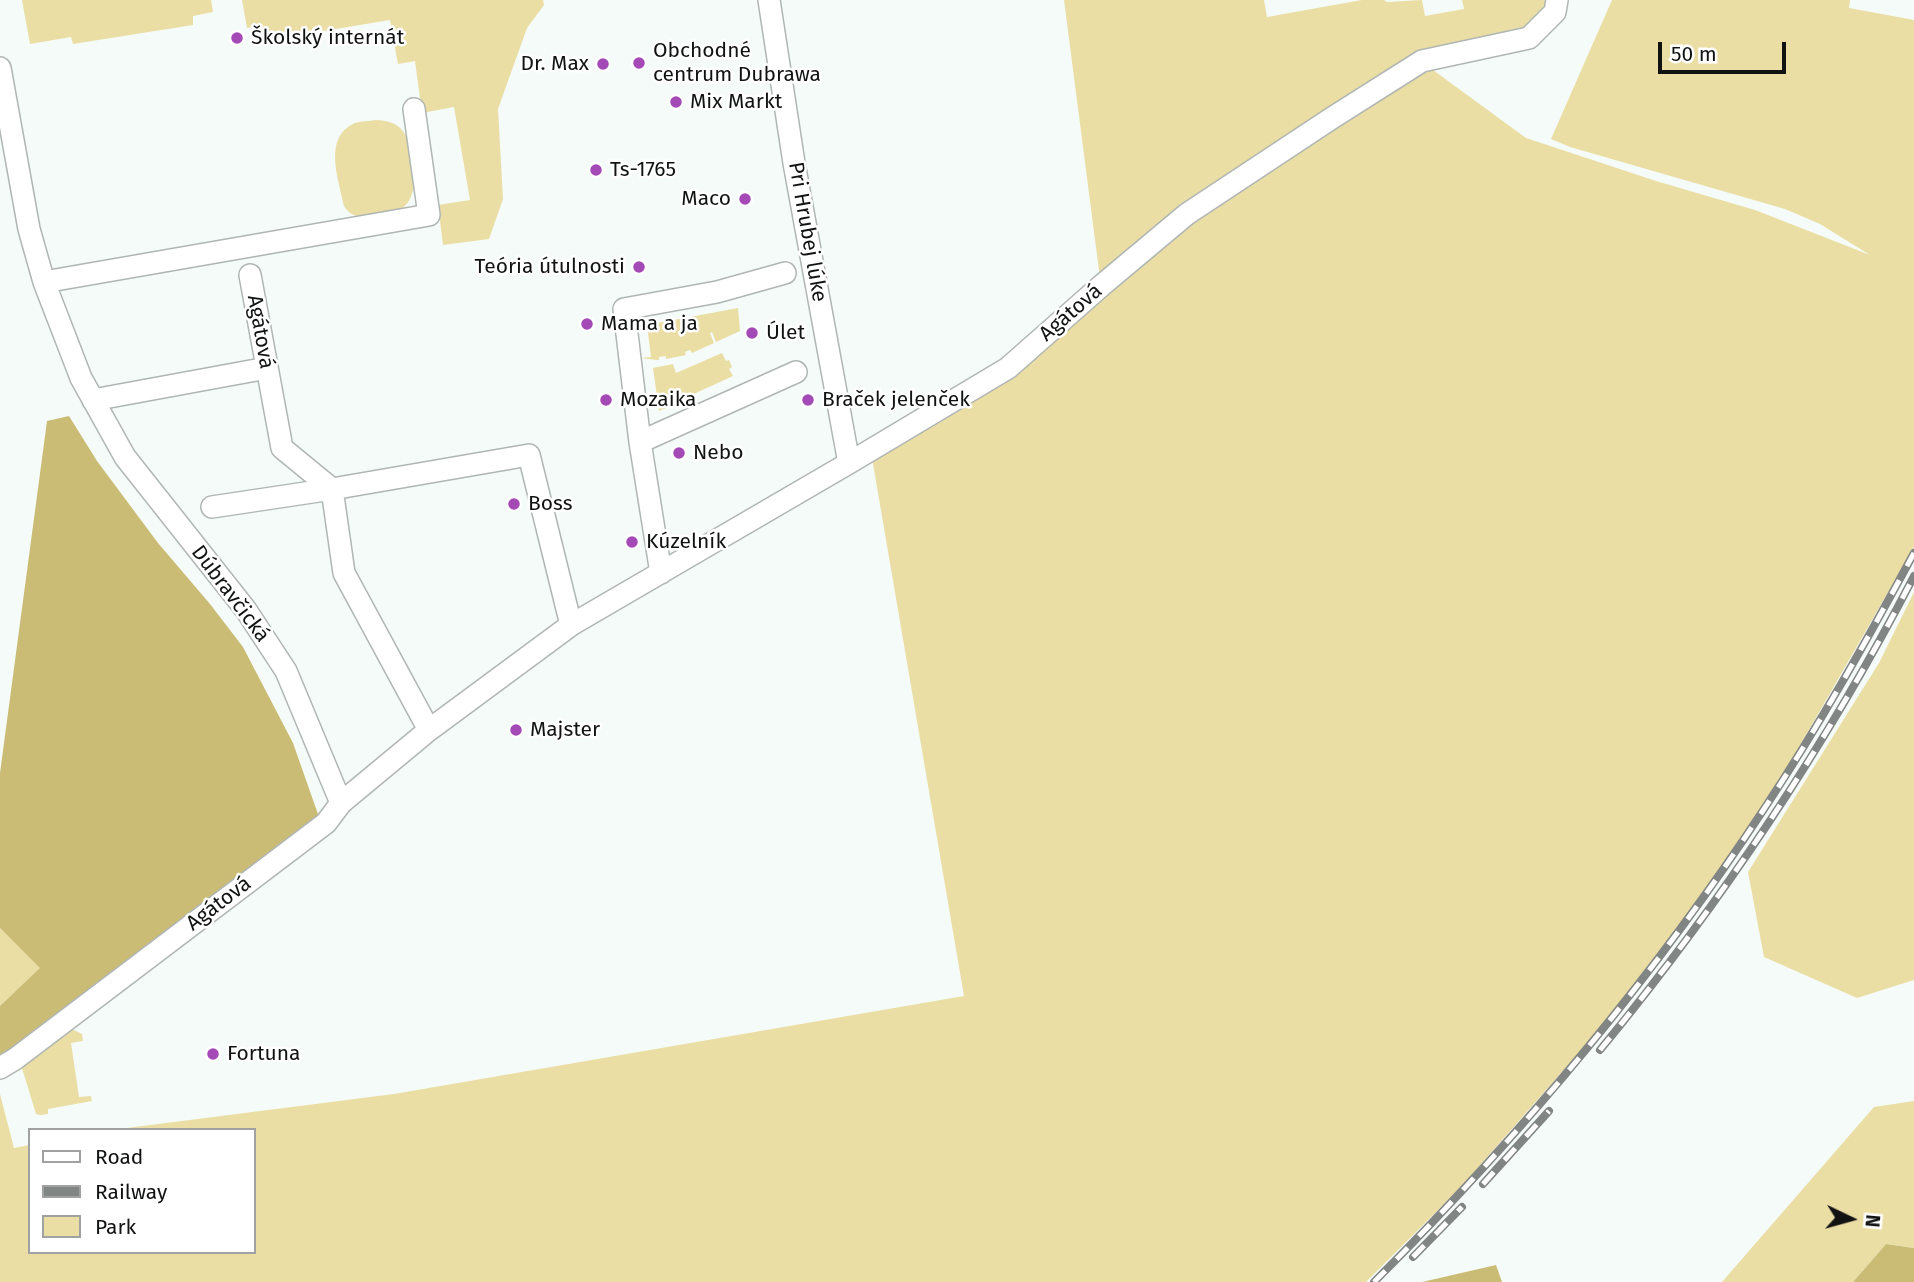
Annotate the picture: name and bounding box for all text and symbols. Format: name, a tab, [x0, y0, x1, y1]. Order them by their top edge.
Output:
place label: Školský internát	[251, 25, 404, 51]
scale bar	[1662, 28, 1790, 72]
marker: Školský internát	[229, 30, 245, 46]
place label: Obchodné centrum Dubrawa	[653, 38, 821, 88]
text: 50 m	[1671, 41, 1717, 67]
place label: Dr. Max	[520, 51, 589, 77]
marker: Obchodné centrum Dubrawa	[631, 55, 647, 71]
marker: Dr. Max	[595, 56, 611, 72]
place label: Mix Markt	[690, 89, 782, 115]
marker: Mix Markt	[668, 94, 684, 110]
place label: Ts-1765	[610, 157, 676, 183]
street label: Pri Hrubej lúke	[782, 160, 832, 304]
marker: Ts-1765	[588, 162, 604, 178]
place label: Maco	[681, 186, 731, 212]
marker: Maco	[737, 191, 753, 207]
place label: Teória útulnosti	[475, 254, 625, 280]
marker: Teória útulnosti	[631, 259, 647, 275]
street label: Agátová	[1034, 279, 1108, 347]
street label: Agátová	[241, 293, 279, 371]
place label: Mama a ja	[601, 311, 698, 337]
marker: Mama a ja	[579, 316, 595, 332]
place label: Úlet	[766, 320, 805, 346]
marker: Úlet	[744, 325, 760, 341]
place label: Mozaika	[620, 387, 697, 413]
place label: Braček jelenček	[822, 387, 970, 413]
marker: Mozaika	[598, 392, 614, 408]
marker: Braček jelenček	[800, 392, 816, 408]
place label: Nebo	[693, 440, 744, 466]
marker: Nebo	[671, 445, 687, 461]
place label: Boss	[528, 491, 572, 517]
marker: Boss	[506, 496, 522, 512]
place label: Kúzelník	[646, 529, 726, 555]
marker: Kúzelník	[624, 534, 640, 550]
street label: Dúbravčická	[185, 541, 275, 647]
place label: Majster	[530, 717, 600, 743]
marker: Majster	[508, 722, 524, 738]
street label: Agátová	[182, 871, 256, 937]
place label: Fortuna	[227, 1041, 300, 1067]
marker: Fortuna	[205, 1046, 221, 1062]
legend	[28, 1128, 256, 1254]
text: Road	[95, 1144, 143, 1170]
text: Railway	[95, 1179, 167, 1205]
north arrow	[1816, 1184, 1886, 1254]
text: Park	[95, 1214, 136, 1240]
text: N	[1860, 1214, 1884, 1228]

